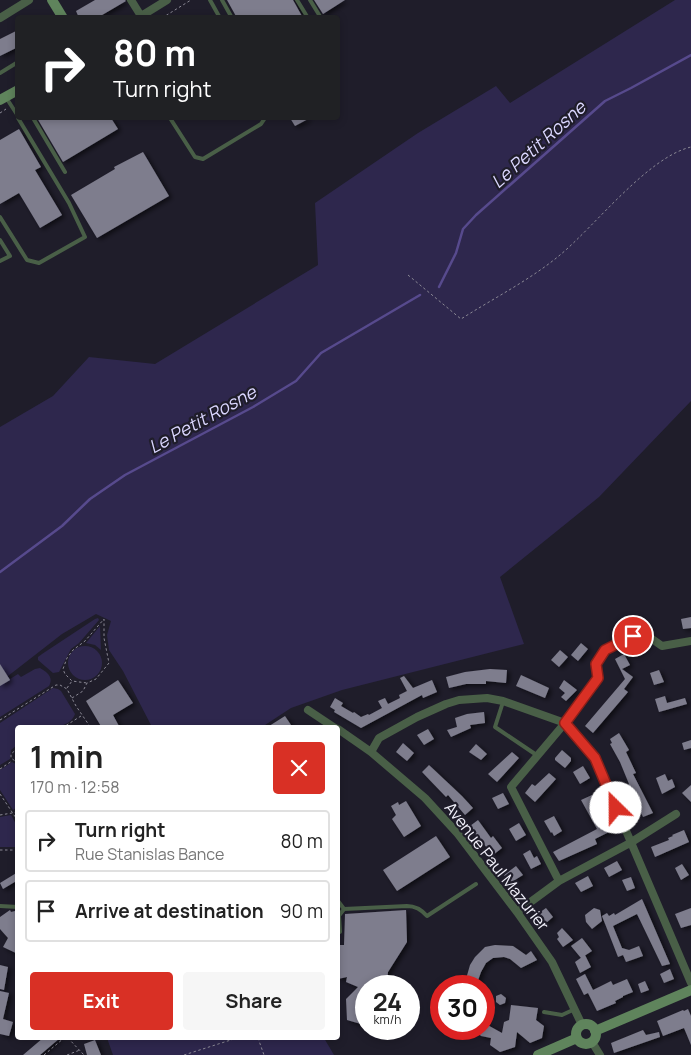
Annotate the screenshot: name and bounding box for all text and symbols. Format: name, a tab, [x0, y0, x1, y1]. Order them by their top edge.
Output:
text: 80 m	[113, 29, 196, 77]
icon: right	[30, 35, 95, 100]
text: Turn right	[113, 74, 211, 104]
water label: Le Petit Rosne	[486, 94, 591, 193]
water label: Le Petit Rosne	[144, 379, 261, 458]
pin	[612, 615, 654, 657]
icon: arrive	[619, 622, 647, 650]
text: 1 min	[30, 736, 103, 777]
button: close	[273, 742, 325, 794]
text: 170 m · 12:58	[30, 776, 120, 798]
position arrow	[589, 781, 641, 833]
street label: Avenue Paul Mazurier	[440, 797, 554, 935]
text: Turn right	[75, 817, 165, 843]
icon: right	[32, 827, 60, 855]
text: 80 m	[280, 828, 323, 854]
text: Rue Stanislas Bance	[75, 843, 224, 865]
icon: arrive	[32, 897, 60, 925]
text: Arrive at destination	[75, 898, 264, 924]
text: 90 m	[280, 898, 323, 924]
button: Exit	[30, 972, 173, 1030]
button: Share	[183, 972, 325, 1030]
speed limit sign: 30	[430, 975, 495, 1040]
text: 24	[373, 984, 402, 1019]
text: km/h	[374, 1011, 401, 1028]

